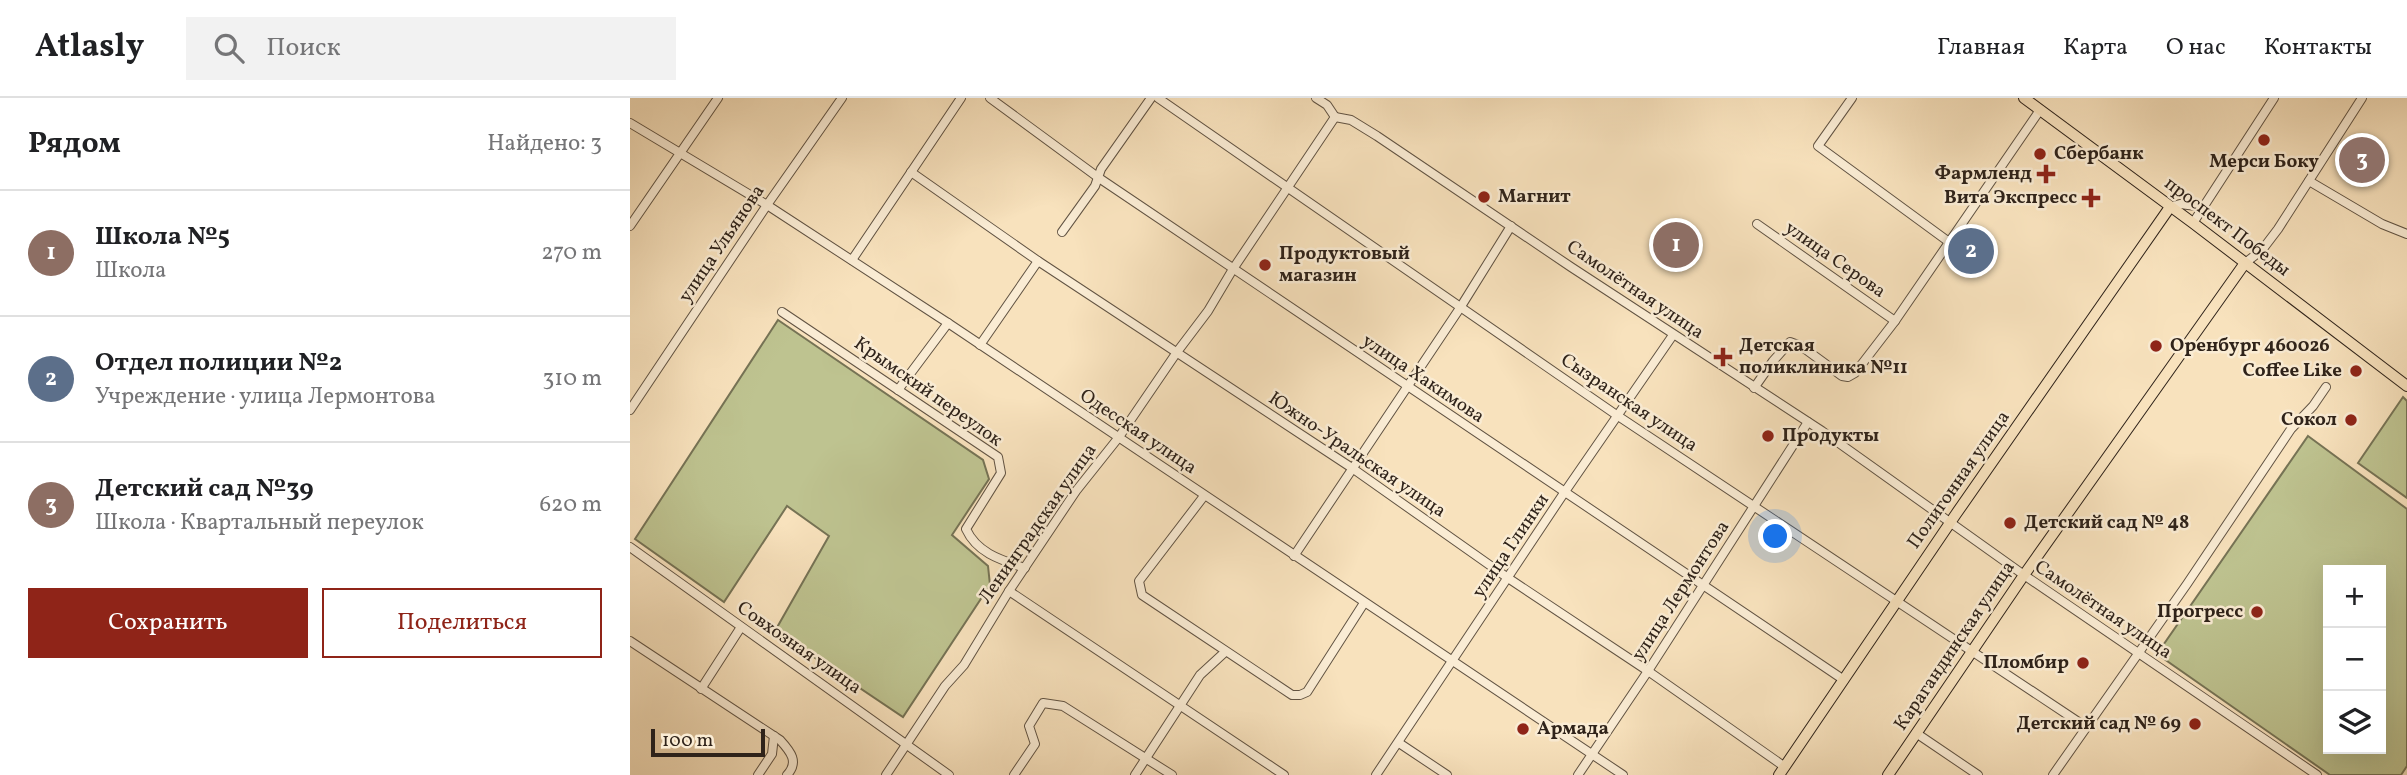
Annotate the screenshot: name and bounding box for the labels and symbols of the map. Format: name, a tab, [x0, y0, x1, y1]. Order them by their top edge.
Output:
marker: Мерси Боку	[2256, 132, 2272, 148]
pin: 3	[2339, 134, 2385, 186]
place label: Сбербанк	[2054, 141, 2144, 167]
marker: Сбербанк	[2032, 146, 2048, 162]
place label: Мерси Боку	[2209, 149, 2319, 175]
place label: Фармленд	[1935, 161, 2032, 187]
marker: Фармленд	[2038, 166, 2054, 182]
street label: проспект Победы	[2159, 171, 2295, 283]
street label: улица Ульянова	[673, 180, 771, 308]
place label: Магнит	[1498, 184, 1571, 210]
place label: Вита Экспресс	[1944, 185, 2077, 211]
marker: Магнит	[1476, 189, 1492, 205]
marker: Вита Экспресс	[2083, 190, 2099, 206]
street label: улица Серова	[1779, 215, 1891, 305]
pin: 1	[1653, 219, 1699, 271]
pin: 2	[1948, 225, 1994, 277]
street label: Самолётная улица	[1561, 234, 1709, 346]
place label: Продуктовый магазин	[1279, 241, 1410, 289]
marker: Продуктовый магазин	[1257, 257, 1273, 273]
street label: улица Хакимова	[1357, 328, 1489, 430]
street label: Крымский переулок	[849, 331, 1007, 453]
place label: Детская поликлиника №11	[1739, 333, 1908, 381]
place label: Оренбург 460026	[2170, 333, 2330, 359]
marker: Оренбург 460026	[2148, 338, 2164, 354]
street label: Сызранская улица	[1555, 347, 1703, 459]
marker: Детская поликлиника №11	[1713, 347, 1733, 367]
place label: Coffee Like	[2242, 358, 2342, 384]
marker: Coffee Like	[2348, 363, 2364, 379]
street label: Одесская улица	[1074, 383, 1202, 481]
street label: Южно-Уральская улица	[1263, 386, 1451, 524]
street label: Полигонная улица	[1902, 406, 2016, 554]
place label: Сокол	[2281, 407, 2337, 433]
marker: Сокол	[2343, 412, 2359, 428]
place label: Продукты	[1782, 423, 1879, 449]
marker: Продукты	[1760, 428, 1776, 444]
street label: Ленинградская улица	[973, 439, 1103, 609]
street label: улица Глинки	[1466, 489, 1556, 603]
place label: Детский сад № 48	[2024, 510, 2189, 536]
marker: Детский сад № 48	[2002, 515, 2018, 531]
street label: улица Лермонтова	[1626, 516, 1736, 666]
your location	[1758, 519, 1792, 553]
street label: Самолётная улица	[2029, 554, 2177, 666]
street label: Карагандинская улица	[1888, 556, 2022, 736]
street label: Совхозная улица	[731, 595, 867, 701]
place label: Прогресс	[2157, 599, 2243, 625]
marker: Прогресс	[2249, 604, 2265, 620]
place label: Пломбир	[1983, 650, 2069, 676]
marker: Пломбир	[2075, 655, 2091, 671]
place label: Детский сад № 69	[2016, 711, 2181, 737]
place label: Армада	[1537, 716, 1609, 742]
marker: Детский сад № 69	[2187, 716, 2203, 732]
marker: Армада	[1515, 721, 1531, 737]
scale bar	[651, 726, 765, 758]

